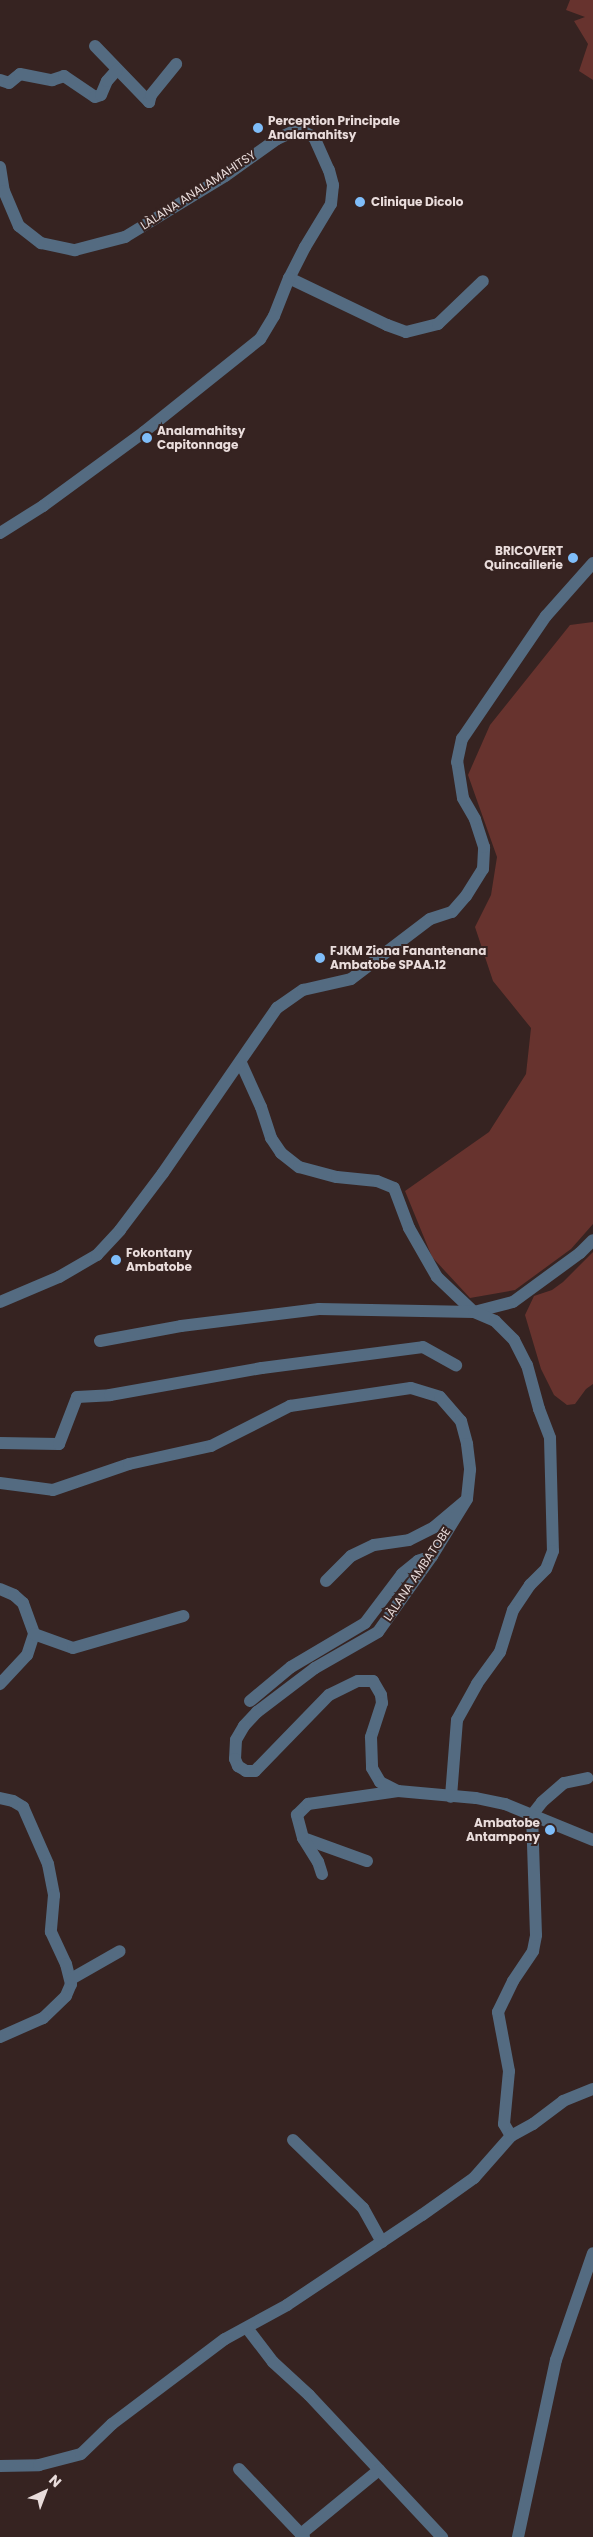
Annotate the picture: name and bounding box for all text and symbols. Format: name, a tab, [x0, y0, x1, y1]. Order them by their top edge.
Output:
place label: Perception Principale Analamahitsy	[268, 114, 400, 142]
marker: Perception Principale Analamahitsy	[252, 122, 264, 134]
street label: LÀLANA ANALAMAHITSY	[138, 147, 258, 233]
marker: Clinique Dicolo	[353, 195, 367, 209]
place label: Clinique Dicolo	[371, 195, 463, 209]
place label: Analamahitsy Capitonnage	[157, 424, 245, 452]
marker: Analamahitsy Capitonnage	[141, 432, 153, 444]
place label: BRICOVERT Quincaillerie	[484, 544, 563, 572]
marker: BRICOVERT Quincaillerie	[567, 552, 579, 564]
place label: FJKM Ziona Fanantenana Ambatobe SPAA.12	[330, 944, 486, 972]
marker: FJKM Ziona Fanantenana Ambatobe SPAA.12	[314, 952, 326, 964]
place label: Fokontany Ambatobe	[126, 1246, 192, 1274]
marker: Fokontany Ambatobe	[110, 1254, 122, 1266]
street label: LÀLANA AMBATOBE	[380, 1525, 454, 1623]
place label: Ambatobe Antampony	[466, 1816, 540, 1844]
marker: Ambatobe Antampony	[544, 1824, 556, 1836]
north arrow	[20, 2467, 70, 2517]
text: N	[45, 2470, 66, 2492]

